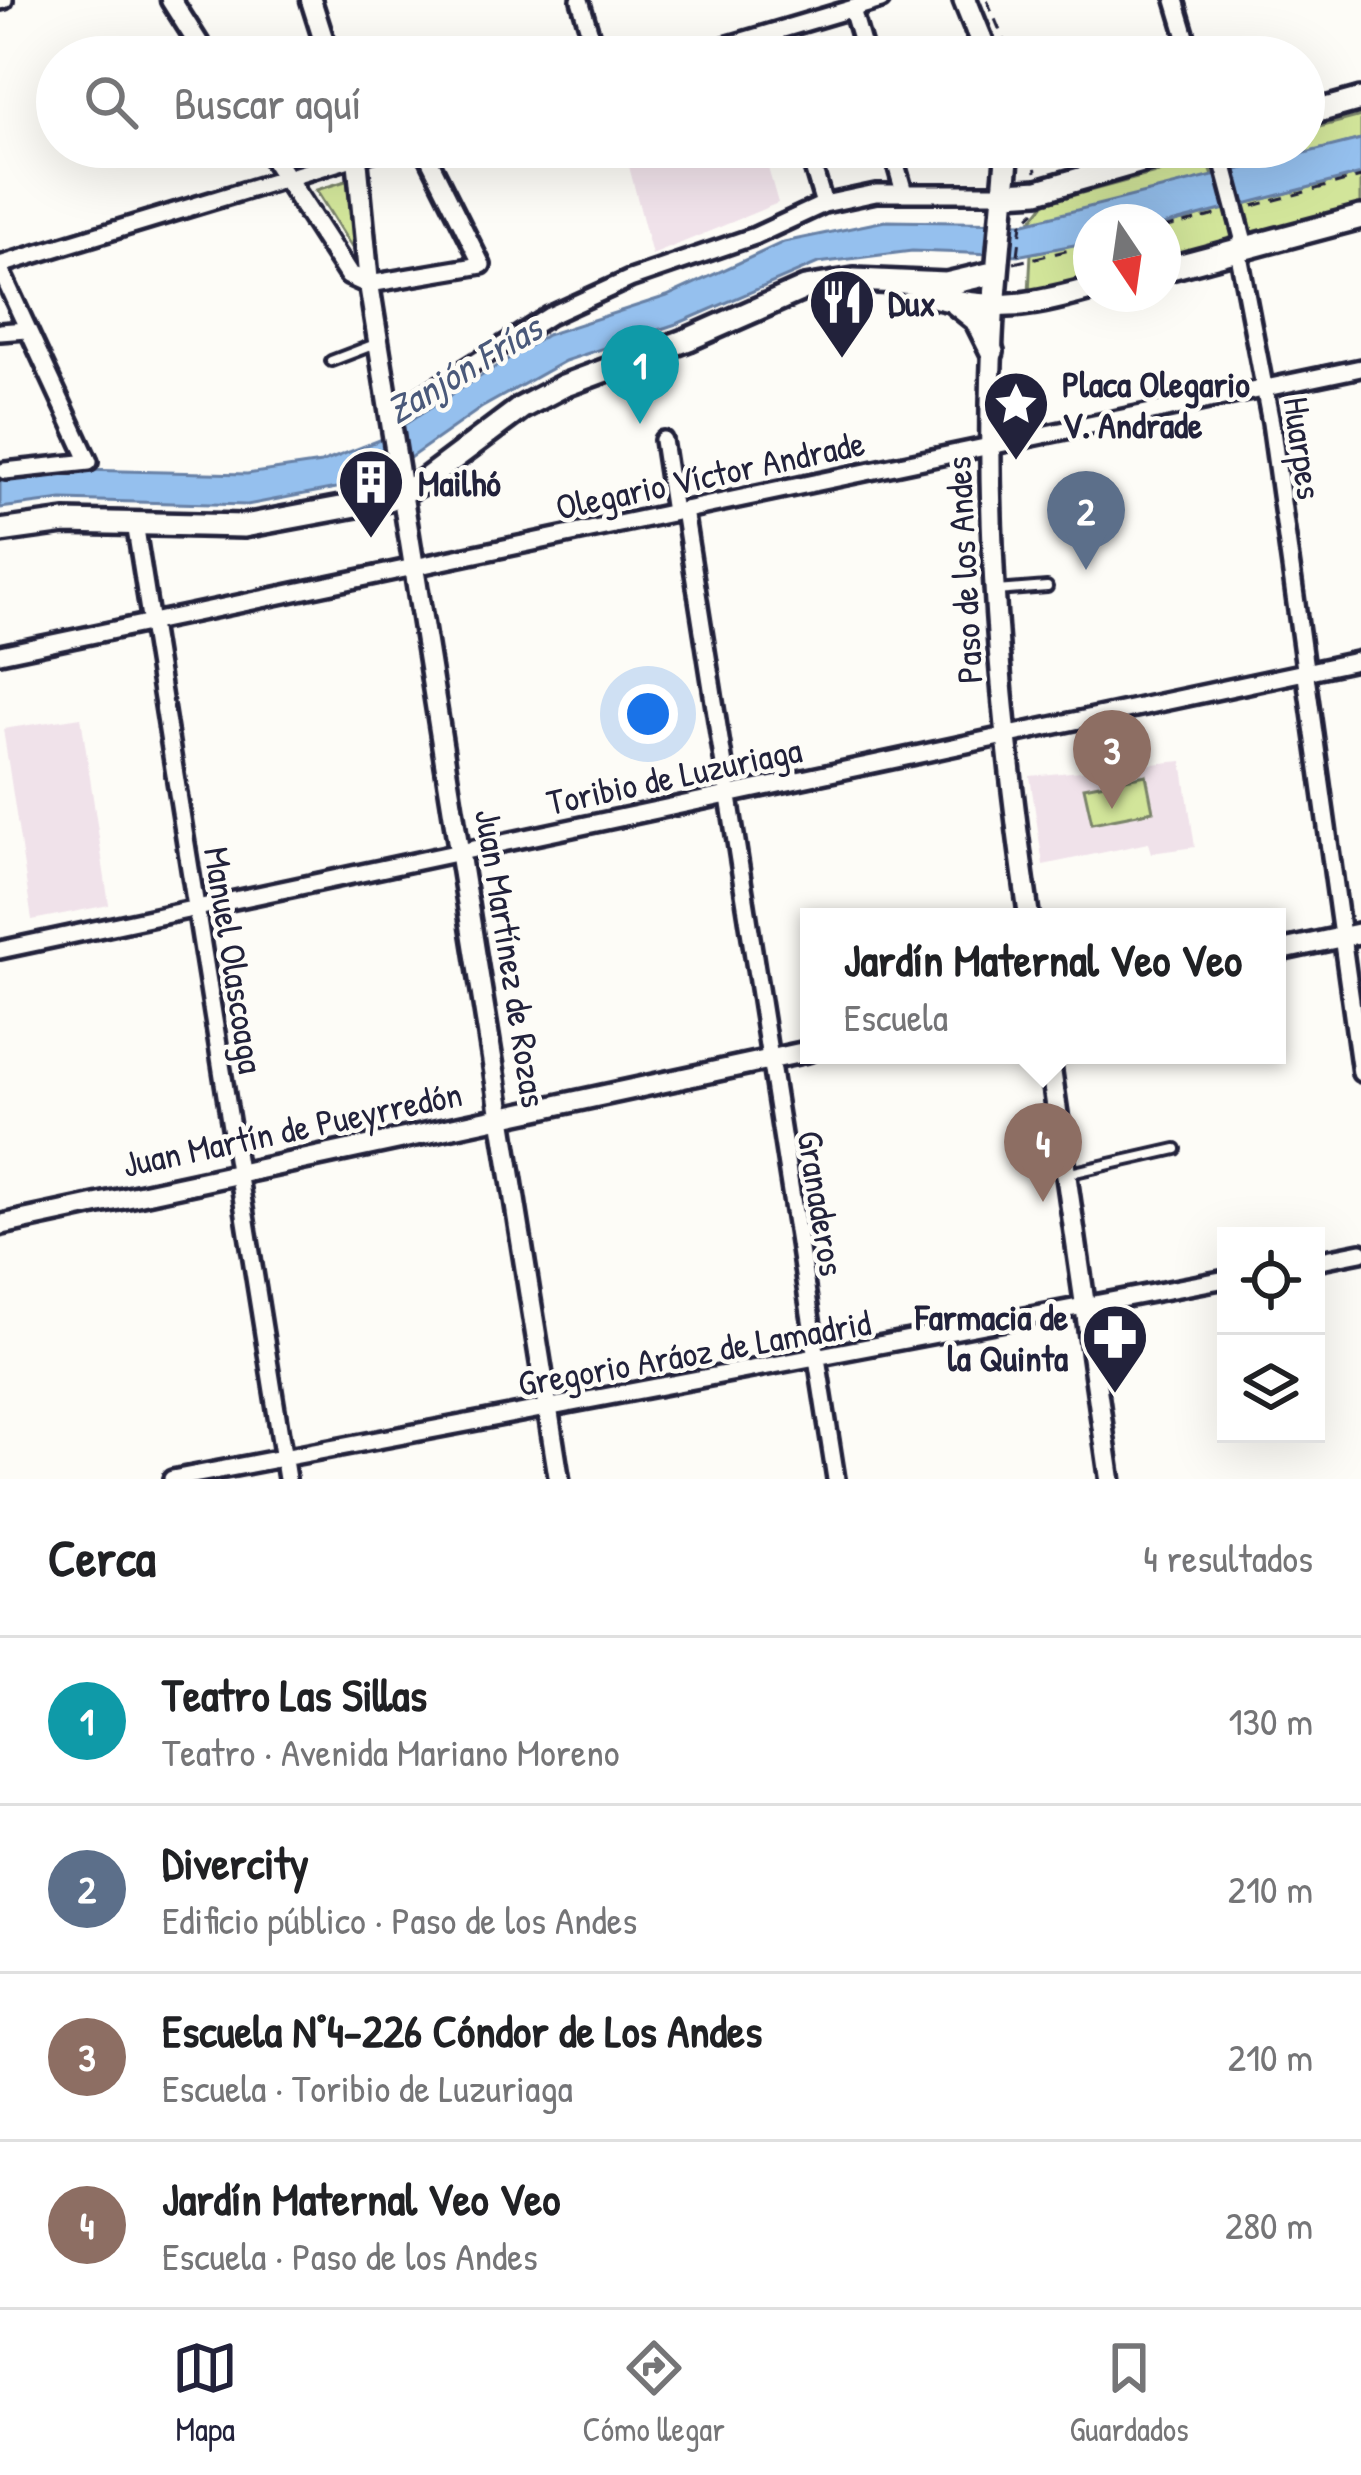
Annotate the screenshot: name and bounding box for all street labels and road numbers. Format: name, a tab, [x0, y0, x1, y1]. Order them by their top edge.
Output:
street label: Huarpes	[1273, 394, 1335, 502]
street label: Olegario Víctor Andrade	[551, 417, 869, 531]
street label: Paso de los Andes	[933, 455, 993, 685]
street label: Toribio de Luzuriaga	[542, 724, 806, 826]
street label: Juan Martínez de Rozas	[464, 805, 560, 1111]
street label: Manuel Olascoaga	[193, 843, 277, 1077]
street label: Juan Martín de Pueyrredón	[118, 1068, 466, 1188]
street label: Granaderos	[786, 1127, 858, 1279]
street label: Gregorio Aráoz de Lamadrid	[514, 1297, 874, 1407]

